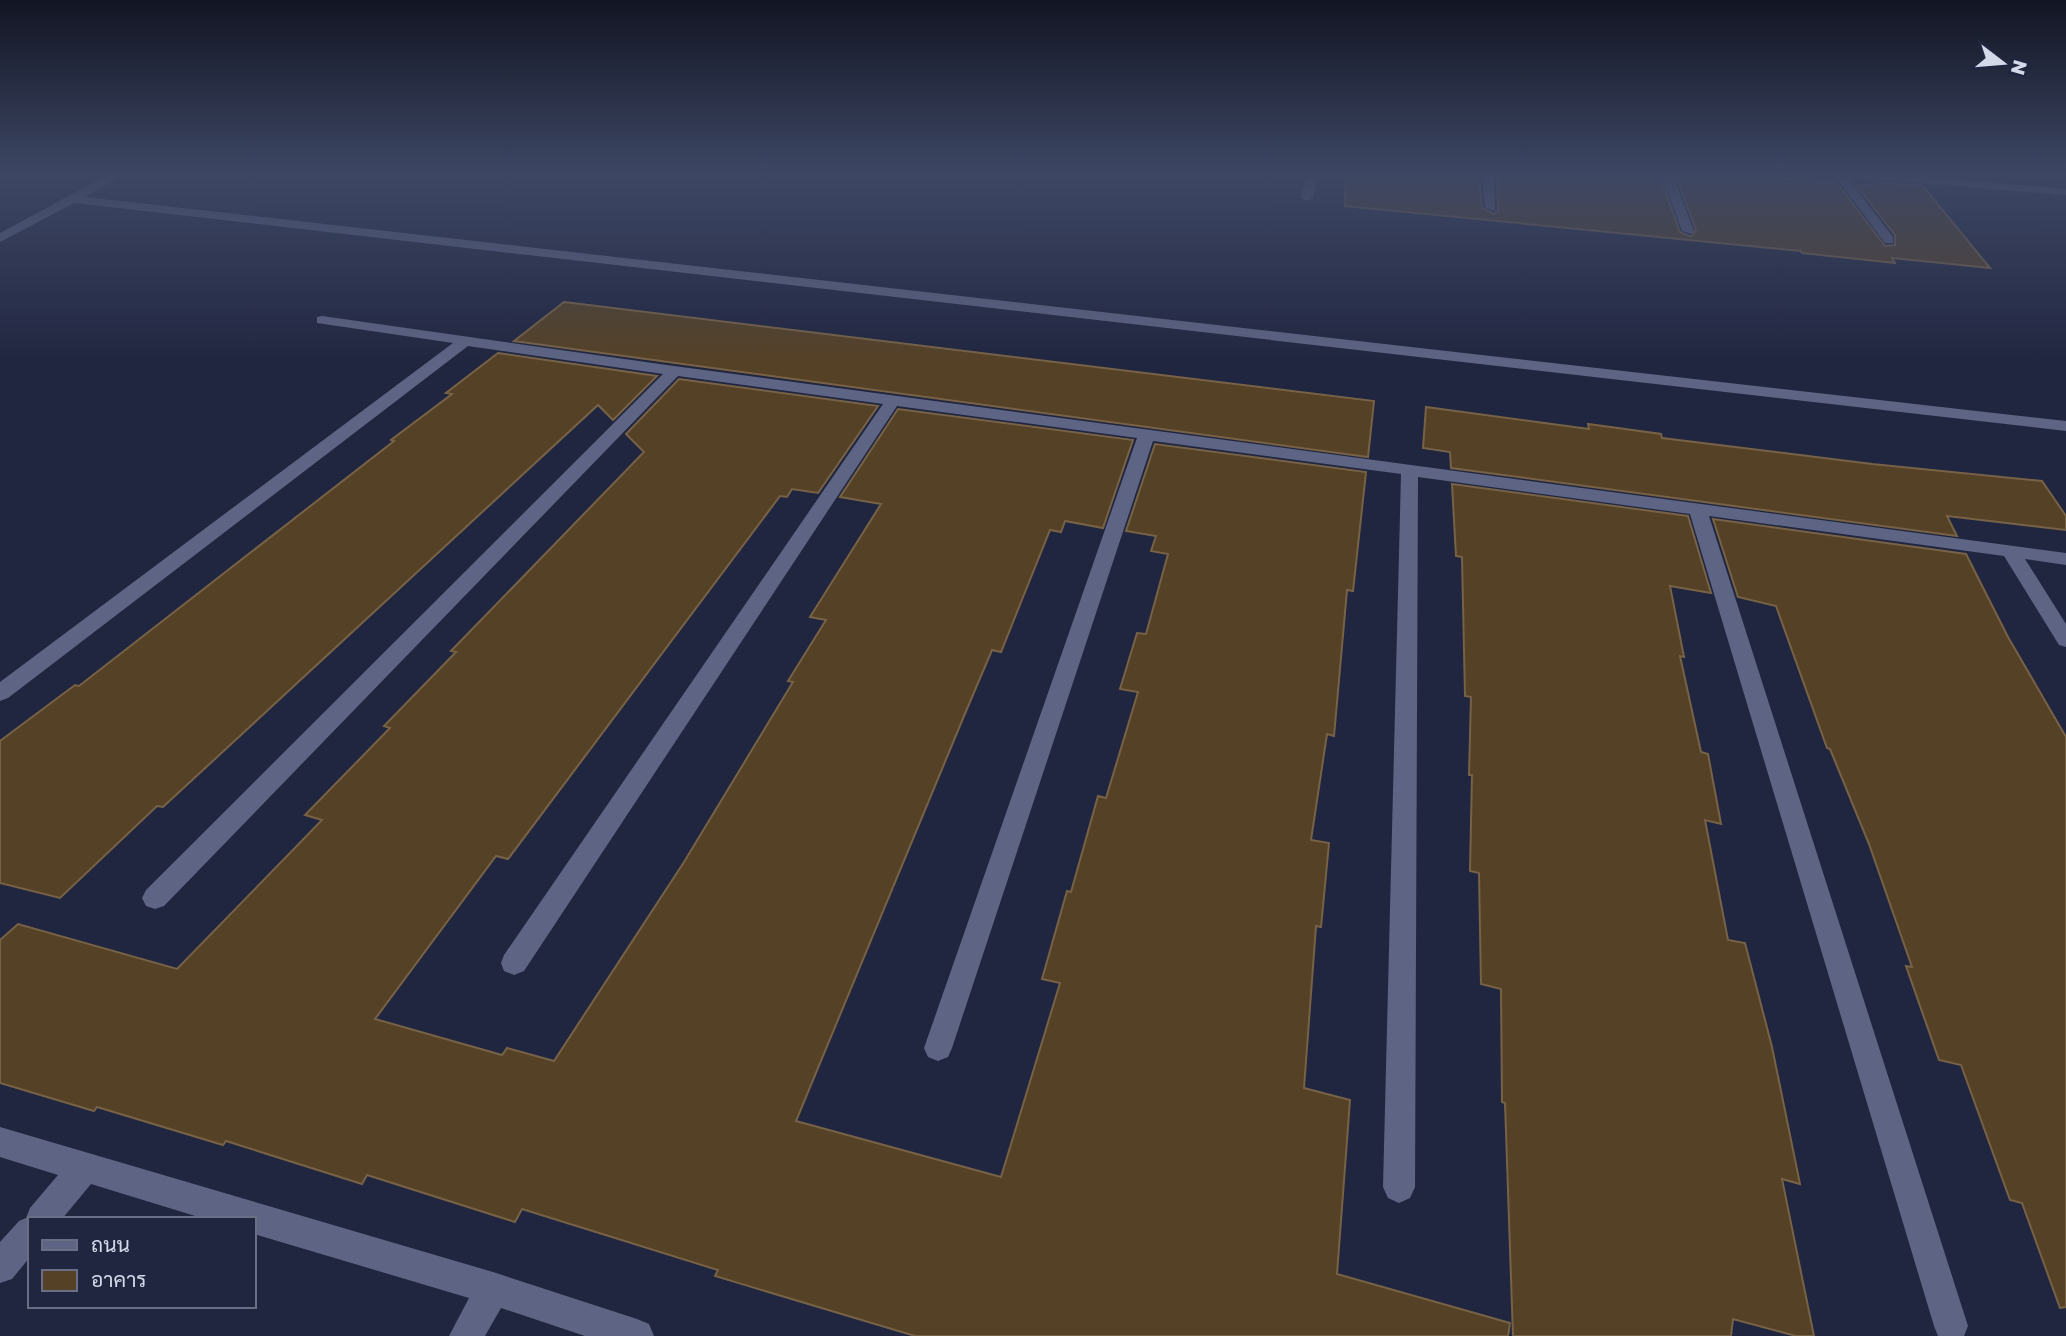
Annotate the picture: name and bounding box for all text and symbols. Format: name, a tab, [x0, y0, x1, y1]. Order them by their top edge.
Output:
north arrow	[1968, 28, 2038, 98]
text: N	[2007, 58, 2033, 78]
legend	[28, 1217, 256, 1308]
text: ถนน	[91, 1231, 130, 1257]
text: อาคาร	[91, 1266, 147, 1292]

